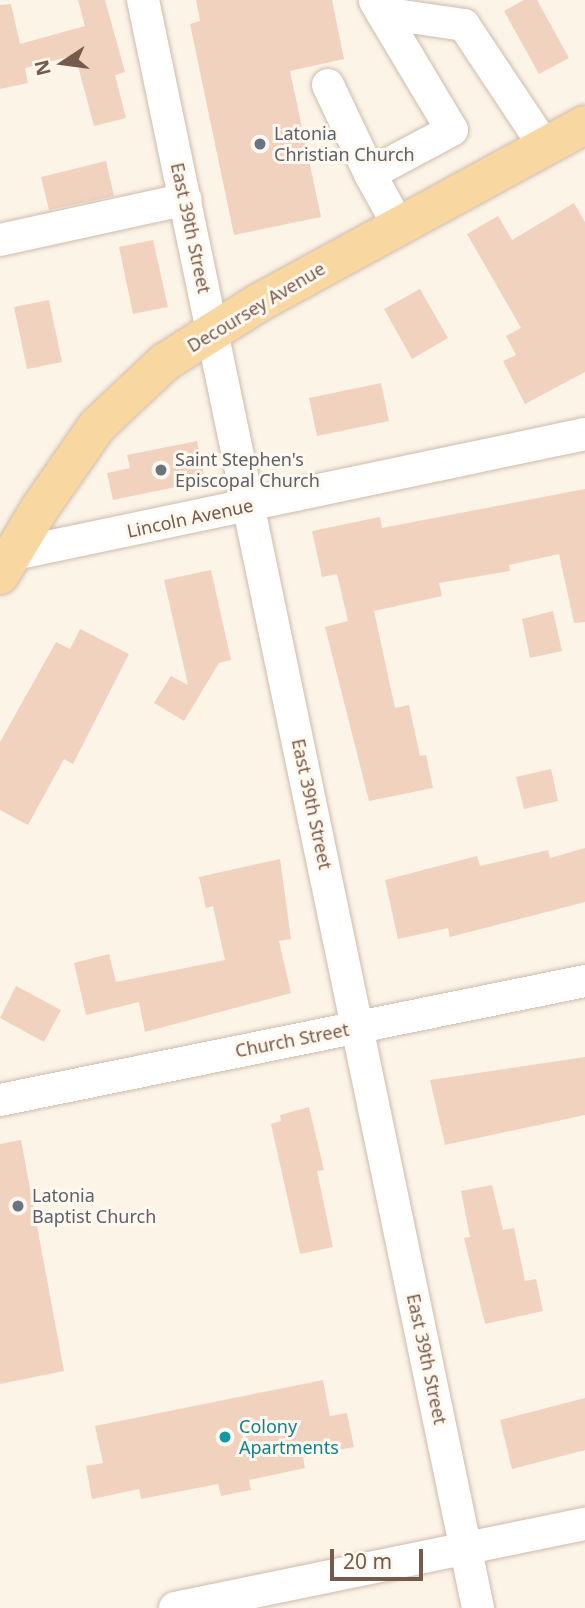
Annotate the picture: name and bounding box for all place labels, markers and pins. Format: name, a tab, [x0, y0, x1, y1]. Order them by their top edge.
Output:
place label: Latonia Christian Church	[274, 123, 415, 166]
marker: Latonia Christian Church	[252, 136, 268, 152]
place label: Saint Stephen's Episcopal Church	[175, 449, 320, 491]
marker: Saint Stephen's Episcopal Church	[153, 462, 169, 478]
place label: Latonia Baptist Church	[32, 1185, 156, 1228]
marker: Latonia Baptist Church	[10, 1198, 26, 1214]
place label: Colony Apartments	[239, 1416, 339, 1458]
marker: Colony Apartments	[217, 1429, 233, 1445]

